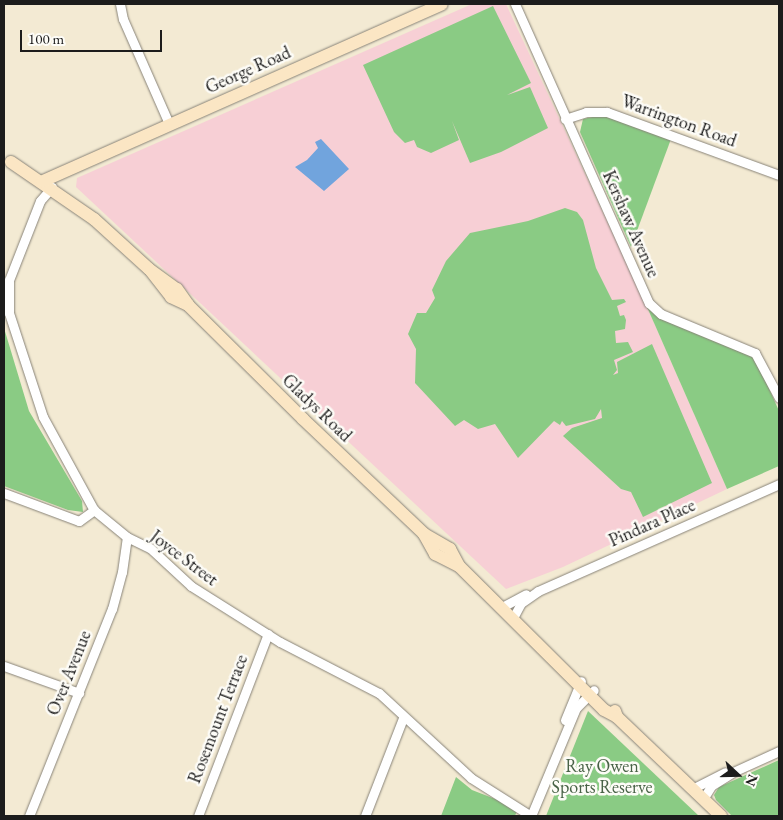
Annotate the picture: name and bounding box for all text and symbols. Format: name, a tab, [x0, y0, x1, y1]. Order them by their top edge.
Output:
scale bar	[22, 20, 165, 52]
text: 100 m	[28, 29, 64, 48]
street label: George Road	[202, 42, 294, 98]
street label: Warrington Road	[618, 90, 740, 152]
street label: Kershaw Avenue	[598, 167, 664, 281]
street label: Gladys Road	[278, 369, 356, 447]
street label: Pindara Place	[605, 494, 699, 552]
street label: Joyce Street	[146, 526, 222, 590]
street label: Over Avenue	[42, 627, 96, 719]
street label: Rosemount Terrace	[184, 652, 252, 786]
north arrow	[713, 750, 763, 800]
park label: Ray Owen Sports Reserve	[552, 756, 652, 799]
text: N	[742, 772, 762, 789]

